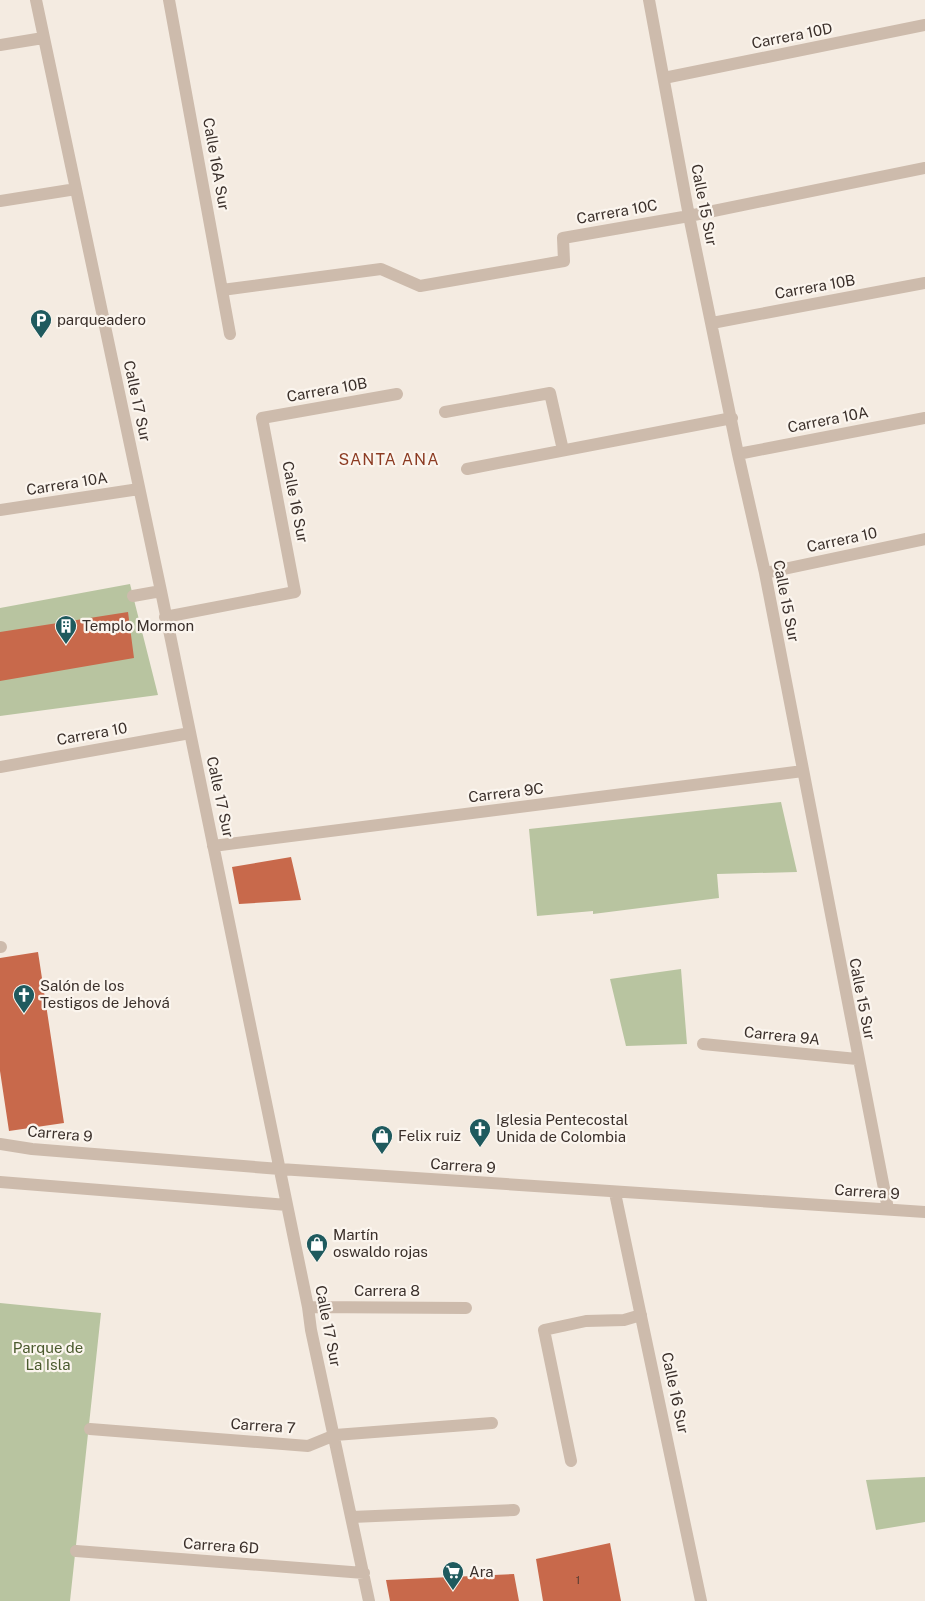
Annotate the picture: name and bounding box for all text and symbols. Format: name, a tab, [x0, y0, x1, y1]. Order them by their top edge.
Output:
street label: Carrera 10D	[750, 19, 834, 52]
street label: Calle 16A Sur	[200, 116, 233, 212]
street label: Calle 15 Sur	[688, 162, 721, 247]
street label: Carrera 10C	[575, 196, 659, 227]
street label: Carrera 10B	[773, 271, 857, 302]
parking icon: parqueadero	[29, 308, 53, 339]
place label: parqueadero	[57, 311, 146, 328]
street label: Calle 17 Sur	[121, 359, 154, 443]
street label: Carrera 10B	[285, 374, 369, 405]
street label: Carrera 10A	[786, 403, 870, 436]
district label: SANTA ANA	[339, 450, 440, 469]
street label: Calle 16 Sur	[279, 460, 312, 544]
street label: Carrera 10A	[25, 469, 109, 498]
street label: Carrera 10	[805, 524, 879, 555]
street label: Calle 15 Sur	[770, 558, 803, 643]
building icon: Templo Mormon	[54, 614, 78, 645]
place label: Templo Mormon	[82, 617, 194, 634]
street label: Carrera 10	[55, 719, 129, 748]
street label: Calle 17 Sur	[204, 755, 237, 839]
street label: Carrera 9C	[467, 779, 545, 806]
street label: Calle 15 Sur	[846, 956, 879, 1041]
place label: Salón de los Testigos de Jehová	[40, 977, 170, 1011]
church icon: Salón de los Testigos de Jehová	[12, 983, 36, 1014]
street label: Carrera 9A	[743, 1023, 821, 1048]
place label: Iglesia Pentecostal Unida de Colombia	[496, 1111, 628, 1145]
church icon: Iglesia Pentecostal Unida de Colombia	[468, 1117, 492, 1148]
street label: Carrera 9	[27, 1122, 93, 1145]
shop icon: Felix ruiz	[370, 1124, 394, 1155]
place label: Felix ruiz	[398, 1127, 461, 1144]
street label: Carrera 9	[430, 1155, 496, 1176]
street label: Carrera 9	[834, 1181, 900, 1202]
place label: Martín oswaldo rojas	[333, 1226, 428, 1260]
shop icon: Martín oswaldo rojas	[305, 1232, 329, 1263]
street label: Carrera 8	[354, 1282, 420, 1299]
street label: Calle 17 Sur	[312, 1284, 345, 1368]
park label: Parque de La Isla	[13, 1339, 83, 1373]
street label: Calle 16 Sur	[659, 1351, 692, 1435]
street label: Carrera 7	[230, 1415, 296, 1436]
street label: Carrera 6D	[183, 1534, 259, 1557]
supermarket icon: Ara	[441, 1560, 465, 1591]
place label: Ara	[469, 1563, 494, 1580]
house number: 1	[576, 1573, 580, 1587]

